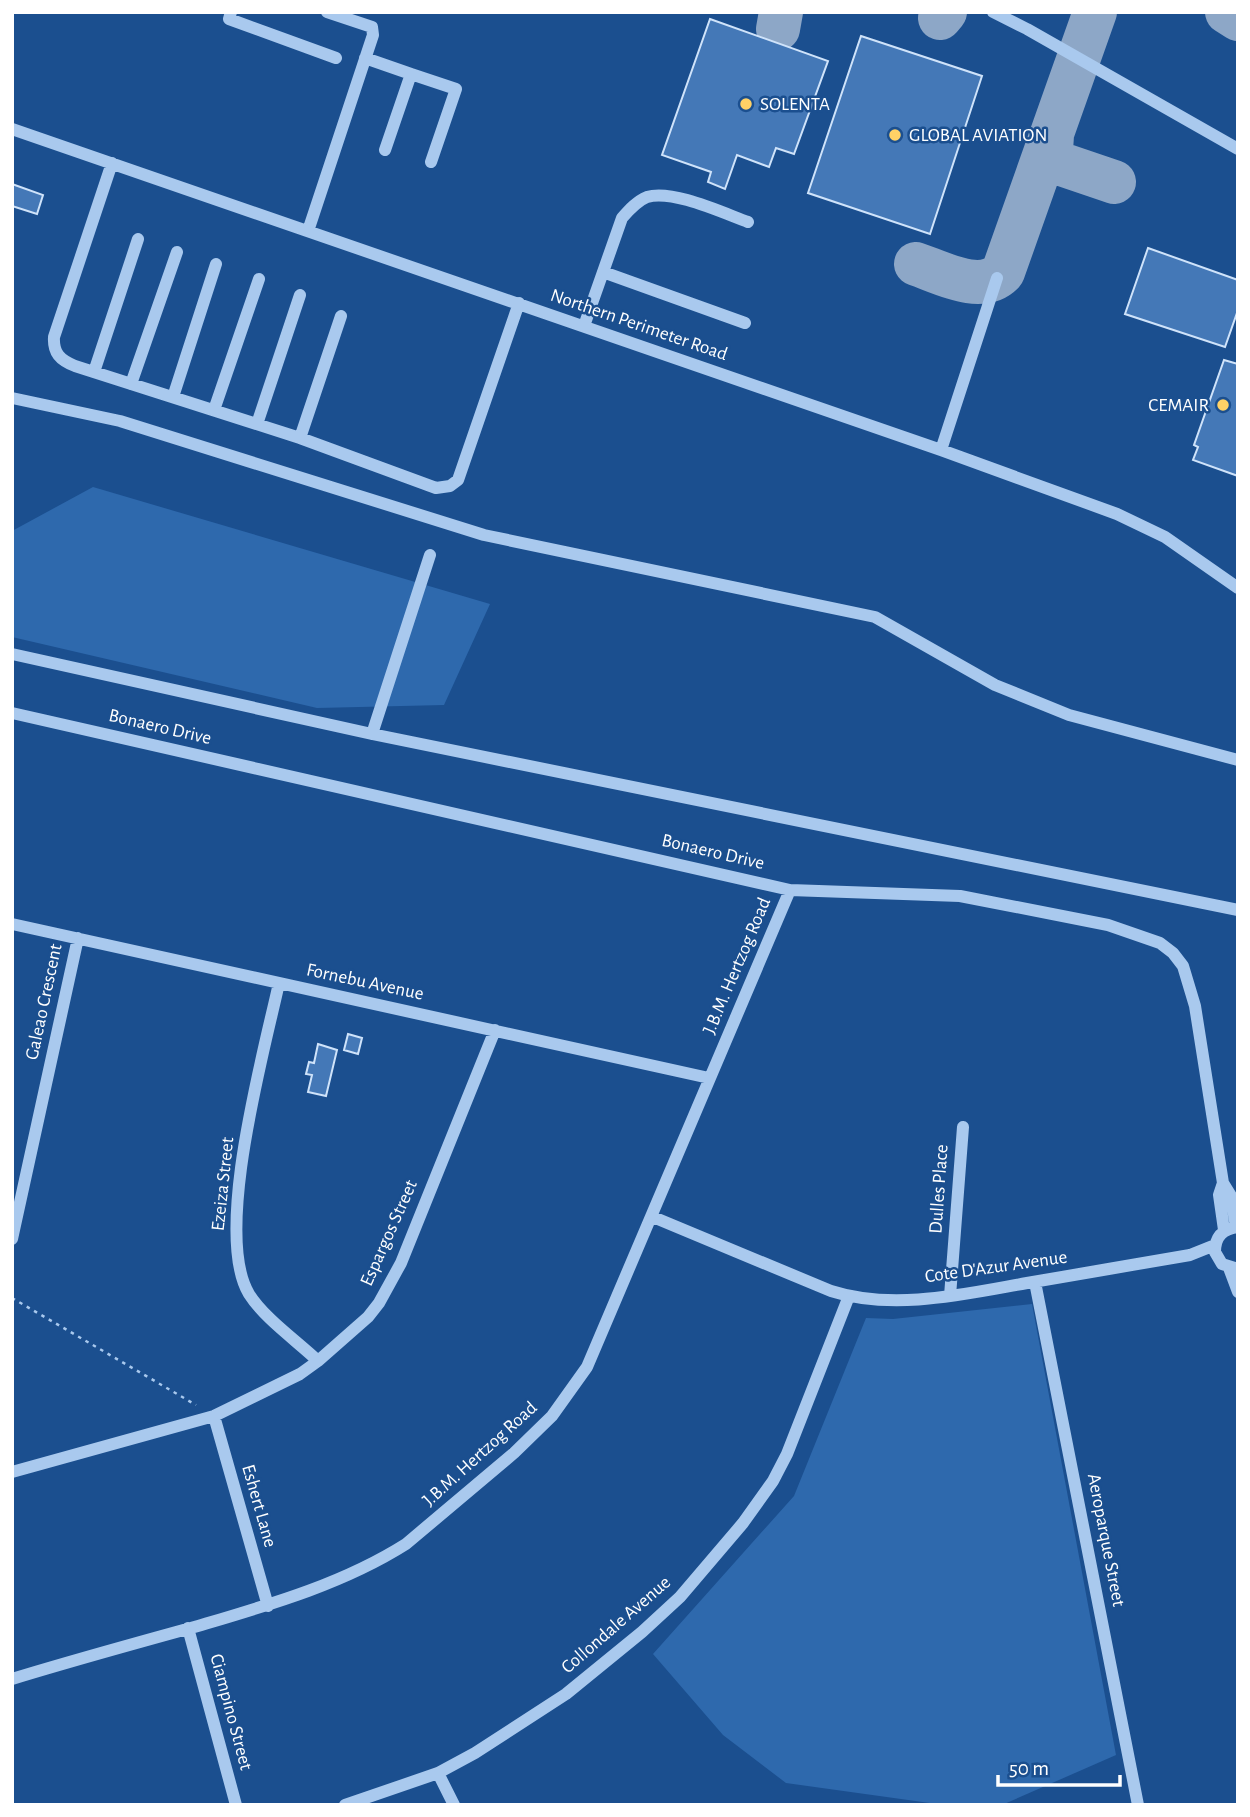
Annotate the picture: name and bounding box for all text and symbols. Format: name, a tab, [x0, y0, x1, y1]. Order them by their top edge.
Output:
place label: SOLENTA	[760, 95, 830, 114]
marker: SOLENTA	[738, 96, 754, 112]
place label: GLOBAL AVIATION	[909, 126, 1047, 145]
marker: GLOBAL AVIATION	[887, 127, 903, 143]
street label: Northern Perimeter Road	[548, 286, 730, 364]
place label: CEMAIR	[1148, 396, 1209, 415]
marker: CEMAIR	[1215, 397, 1231, 413]
street label: Bonaero Drive	[107, 706, 213, 748]
street label: Bonaero Drive	[660, 831, 766, 873]
street label: J.B.M. Hertzog Road	[700, 895, 774, 1037]
street label: Galeao Crescent	[22, 942, 66, 1062]
street label: Fornebu Avenue	[305, 960, 425, 1004]
street label: Ezeiza Street	[209, 1136, 237, 1232]
street label: Dulles Place	[926, 1144, 952, 1234]
street label: Espargos Street	[357, 1177, 421, 1289]
street label: Cote D'Azur Avenue	[924, 1248, 1068, 1286]
street label: J.B.M. Hertzog Road	[419, 1398, 541, 1510]
street label: Eshert Lane	[238, 1462, 280, 1550]
street label: Aeroparque Street	[1084, 1472, 1128, 1608]
street label: Collondale Avenue	[558, 1573, 674, 1677]
street label: Ciampino Street	[206, 1652, 256, 1772]
scale bar	[998, 1744, 1120, 1788]
text: 50 m	[1009, 1758, 1049, 1779]

